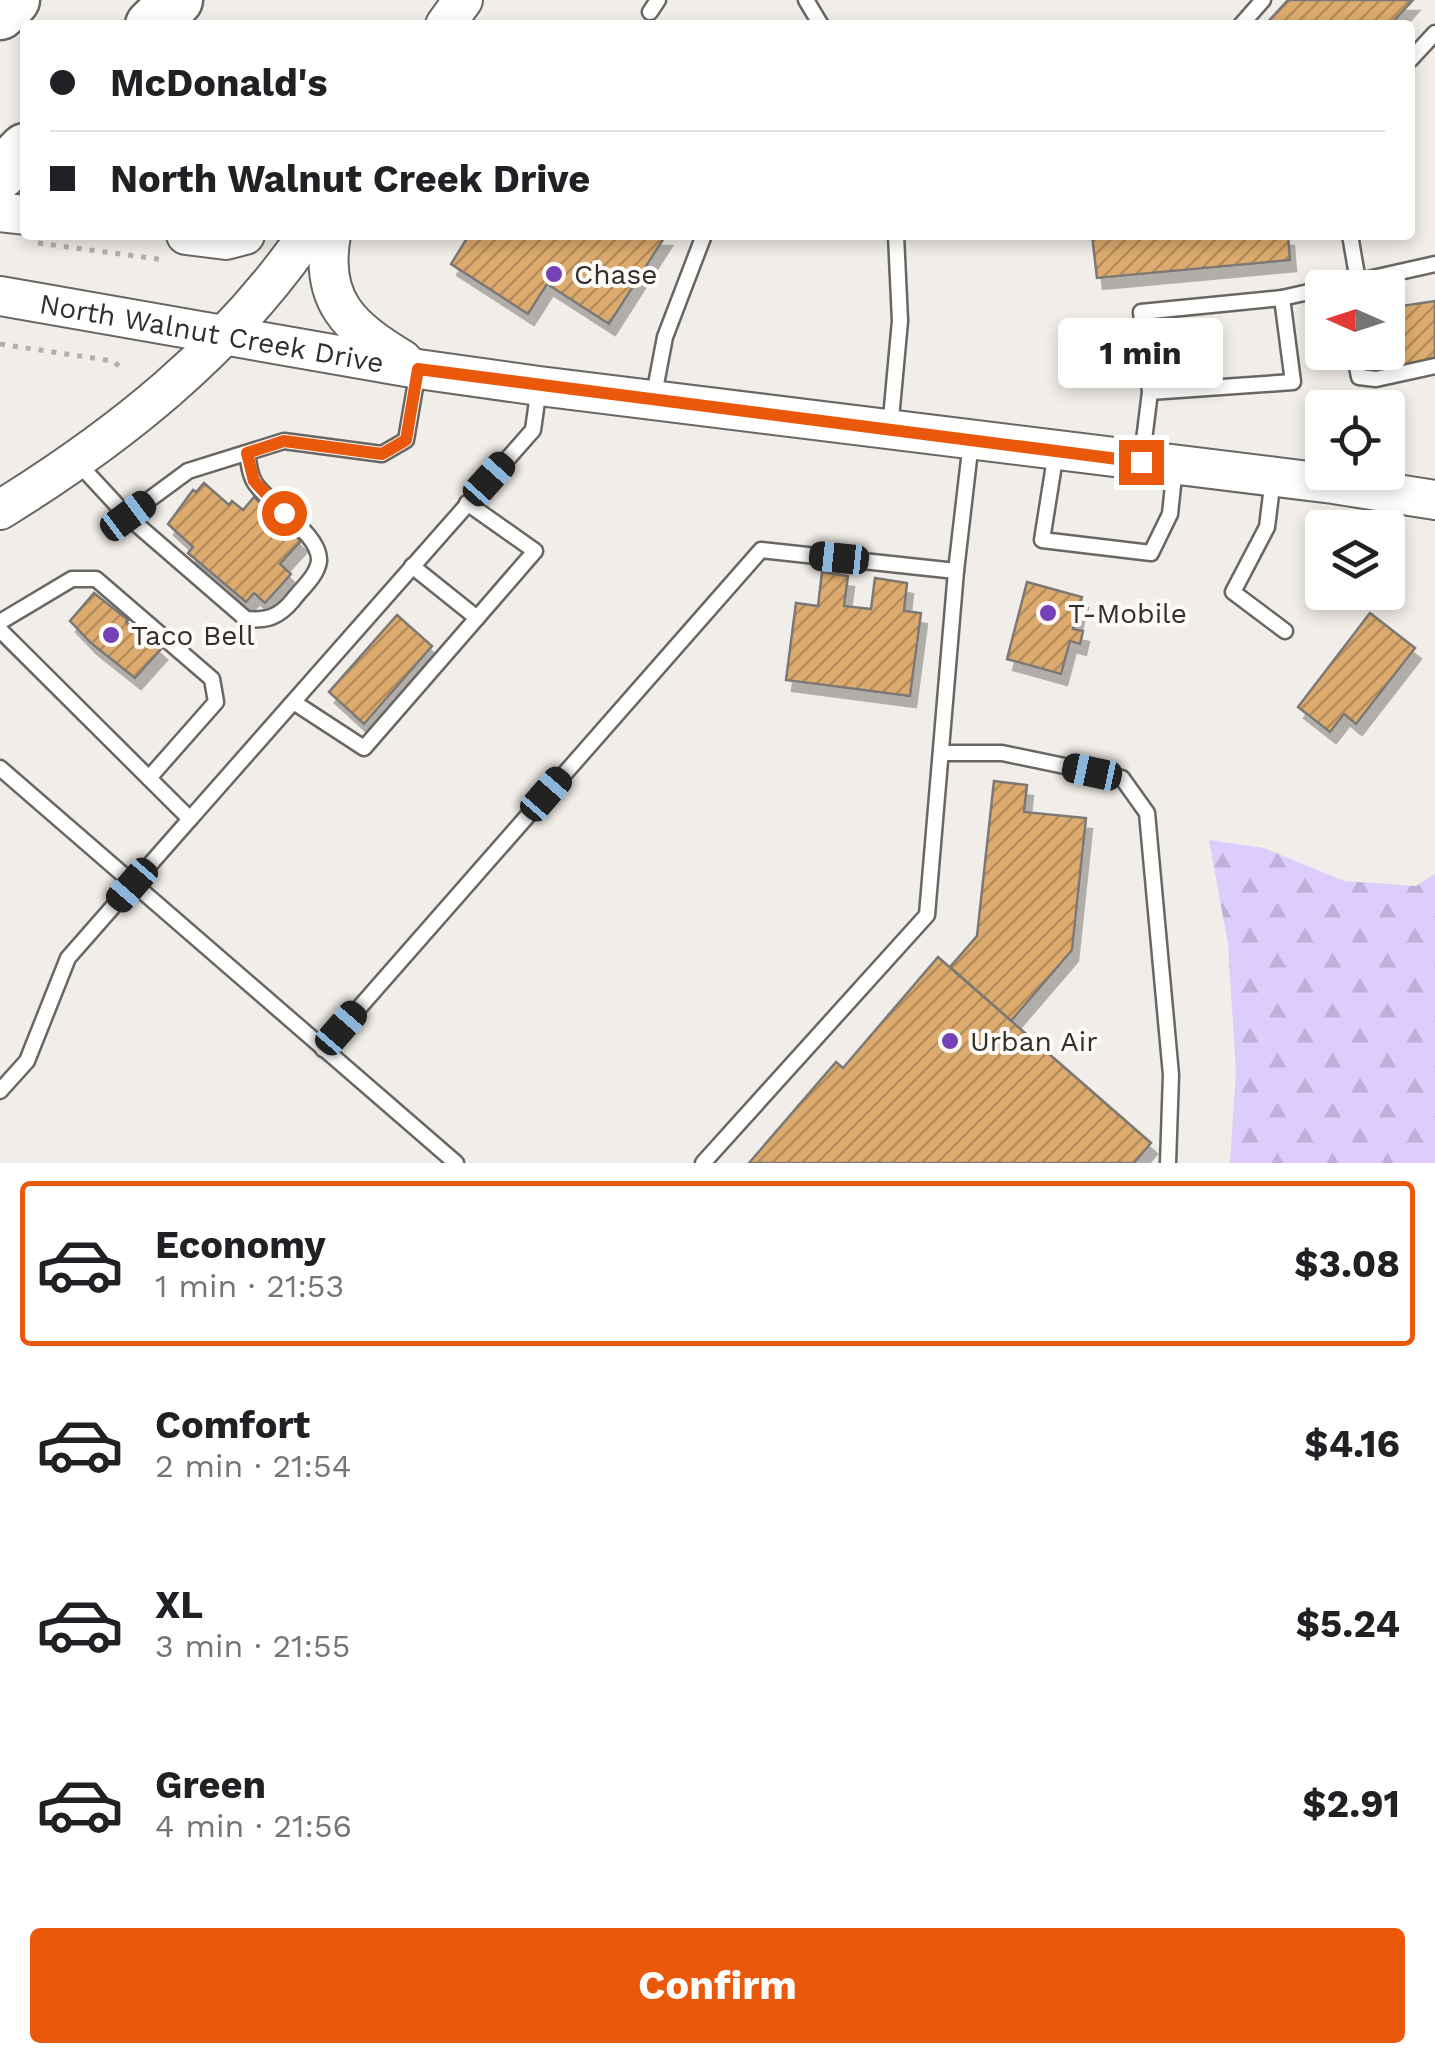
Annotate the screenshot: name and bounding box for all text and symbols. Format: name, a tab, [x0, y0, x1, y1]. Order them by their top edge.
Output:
text: McDonald's	[110, 61, 327, 105]
text: North Walnut Creek Drive	[110, 157, 590, 201]
place label: Chase	[574, 258, 657, 291]
marker: Chase	[543, 263, 565, 285]
north arrow	[1305, 270, 1405, 370]
map controls	[1305, 270, 1405, 610]
street label: North Walnut Creek Drive	[37, 287, 386, 379]
callout: 1 min	[1058, 317, 1224, 387]
text: 1 min	[1099, 334, 1182, 372]
button: locate	[1305, 390, 1405, 490]
route end	[1119, 440, 1164, 485]
car	[458, 447, 520, 511]
car	[95, 486, 161, 546]
route start	[262, 491, 307, 536]
button: layers	[1305, 510, 1405, 610]
car	[808, 540, 870, 576]
place label: T-Mobile	[1068, 597, 1187, 630]
marker: T-Mobile	[1037, 602, 1059, 624]
place label: Taco Bell	[131, 619, 255, 652]
marker: Taco Bell	[100, 624, 122, 646]
car	[1060, 751, 1124, 793]
car	[515, 762, 577, 826]
car	[101, 853, 163, 917]
car	[310, 996, 372, 1060]
place label: Urban Air	[970, 1025, 1098, 1058]
marker: Urban Air	[939, 1030, 961, 1052]
icon: car	[35, 1219, 125, 1309]
text: Economy	[155, 1223, 326, 1267]
text: $3.08	[1294, 1242, 1400, 1286]
text: 1 min · 21:53	[155, 1267, 344, 1305]
icon: car	[35, 1399, 125, 1489]
text: Comfort	[155, 1403, 310, 1447]
text: $4.16	[1304, 1422, 1400, 1466]
text: 2 min · 21:54	[155, 1447, 351, 1485]
icon: car	[35, 1579, 125, 1669]
text: XL	[155, 1583, 203, 1627]
text: $5.24	[1296, 1602, 1400, 1646]
text: 3 min · 21:55	[155, 1627, 350, 1665]
icon: car	[35, 1759, 125, 1849]
text: Green	[155, 1763, 266, 1807]
text: $2.91	[1302, 1782, 1400, 1826]
text: 4 min · 21:56	[155, 1807, 352, 1845]
button: Confirm	[30, 1928, 1405, 2043]

